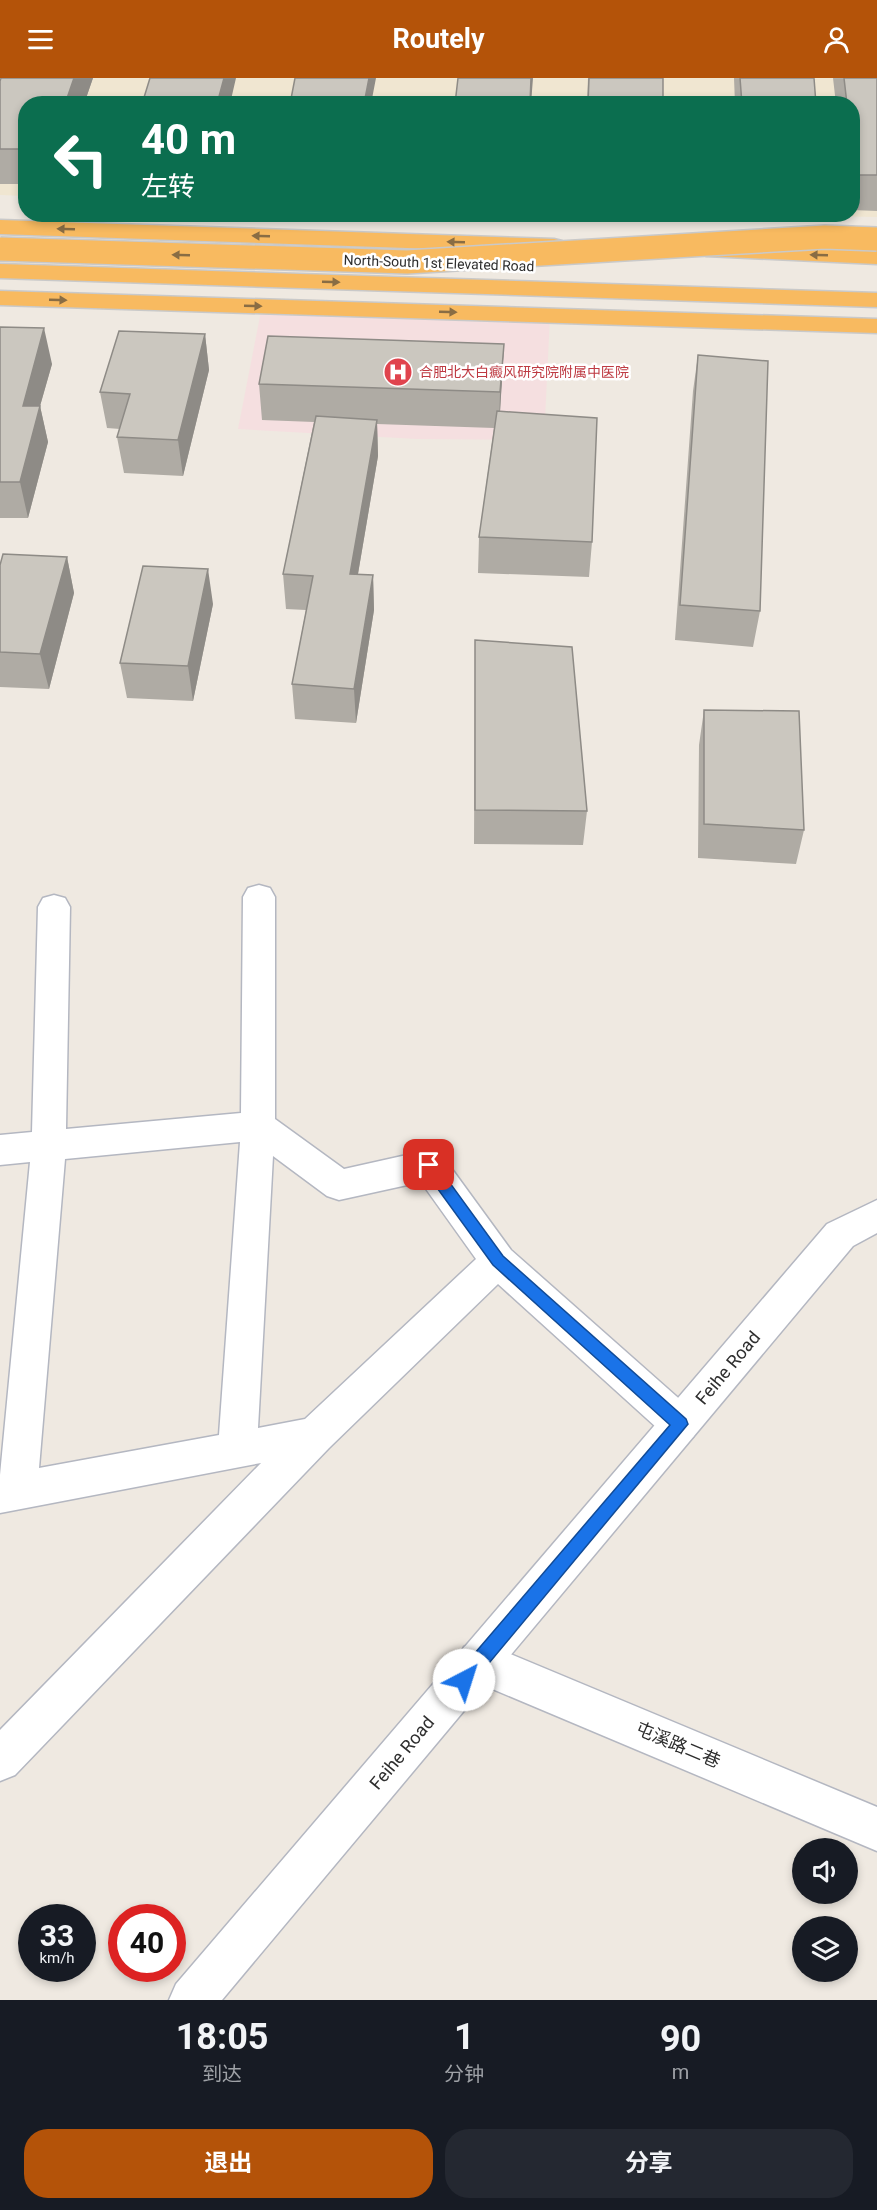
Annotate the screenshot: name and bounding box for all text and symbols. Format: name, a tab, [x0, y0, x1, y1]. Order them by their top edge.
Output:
icon: menu	[24, 23, 57, 56]
text: Routely	[392, 23, 485, 55]
icon: person	[820, 23, 853, 56]
text: 40 m	[141, 115, 236, 164]
icon: left	[42, 120, 120, 198]
text: 左转	[141, 171, 195, 203]
one-way arrow	[56, 224, 75, 234]
one-way arrow	[251, 231, 270, 240]
one-way arrow	[446, 238, 465, 247]
one-way arrow	[172, 250, 191, 259]
one-way arrow	[809, 250, 828, 259]
street label: North-South 1st Elevated Road	[343, 252, 535, 274]
one-way arrow	[322, 277, 341, 286]
one-way arrow	[49, 295, 68, 305]
one-way arrow	[244, 302, 263, 311]
one-way arrow	[439, 308, 458, 317]
hospital icon: 合肥北大白癜风研究院附属中医院	[382, 356, 414, 388]
place label: 合肥北大白癜风研究院附属中医院	[419, 364, 629, 380]
pin	[403, 1139, 454, 1190]
icon: arrive	[412, 1148, 445, 1181]
street label: Feihe Road	[691, 1327, 764, 1408]
position arrow	[432, 1648, 496, 1712]
street label: Feihe Road	[365, 1712, 438, 1793]
street label: 屯溪路二巷	[633, 1717, 724, 1772]
map controls	[792, 1838, 858, 1982]
button: sound	[792, 1838, 858, 1904]
speed limit sign: 40	[108, 1904, 186, 1982]
button: layers	[792, 1916, 858, 1982]
text: 33	[40, 1918, 74, 1953]
text: km/h	[39, 1949, 75, 1967]
text: 18:05	[176, 2016, 268, 2058]
text: 1	[454, 2016, 475, 2058]
text: 90	[660, 2018, 701, 2060]
text: m	[672, 2060, 689, 2084]
text: 到达	[202, 2062, 242, 2086]
text: 分钟	[444, 2062, 484, 2086]
button: 退出	[24, 2129, 433, 2198]
button: 分享	[445, 2129, 853, 2198]

